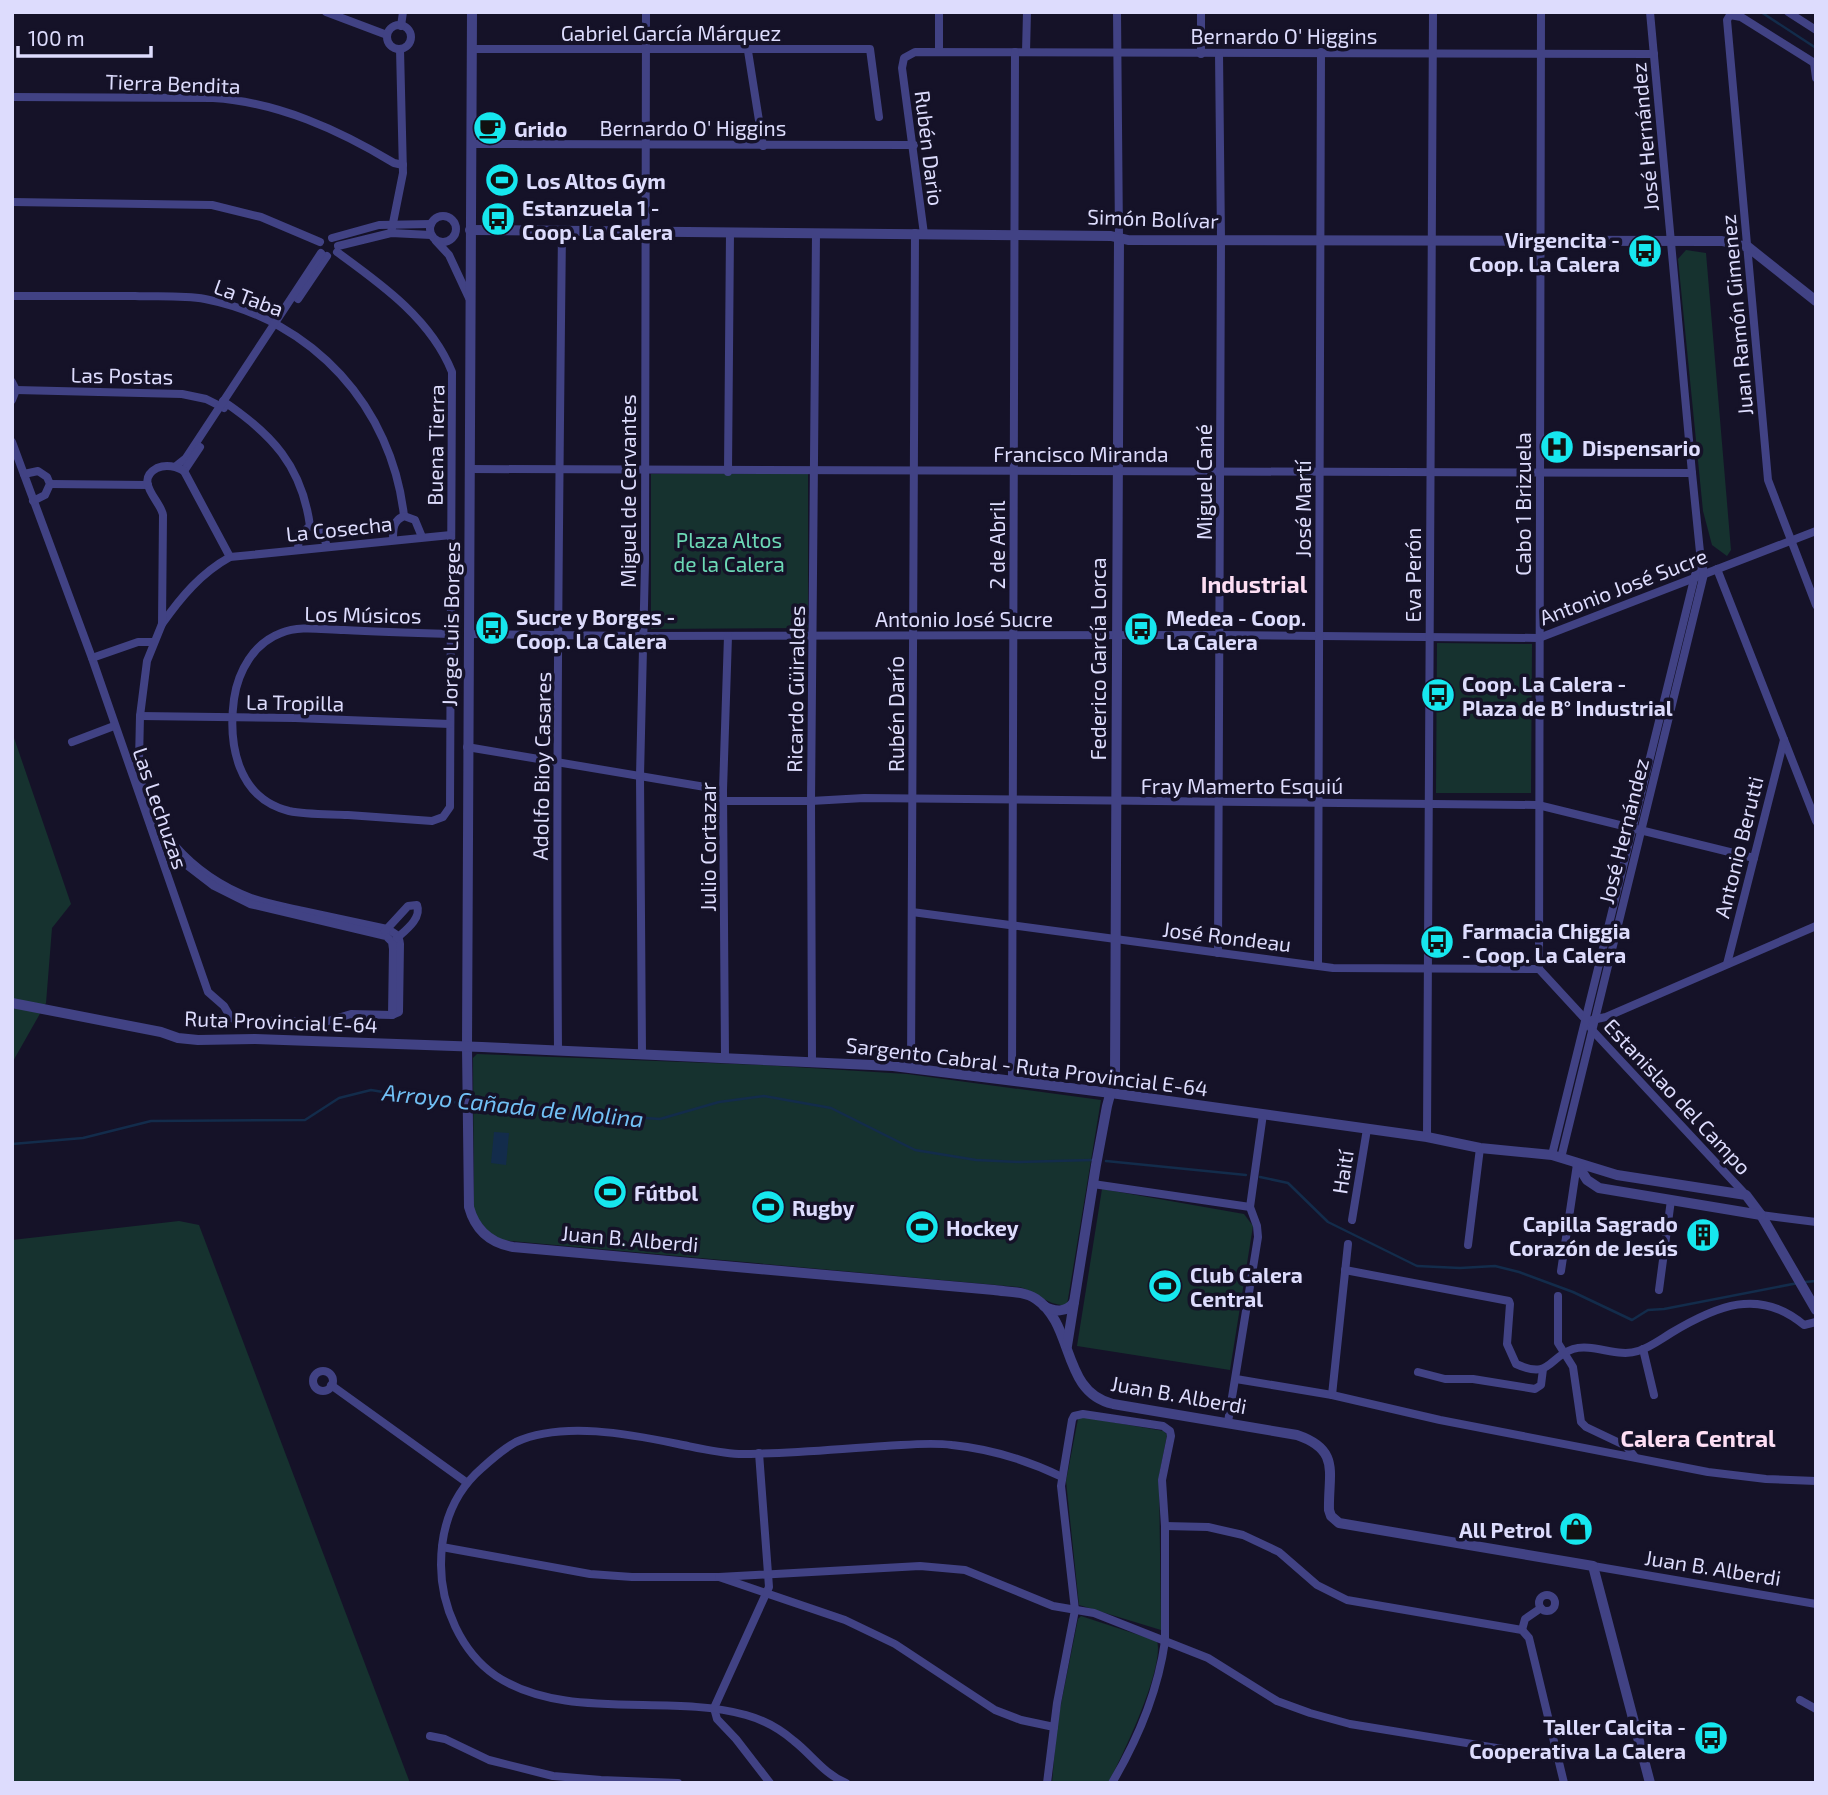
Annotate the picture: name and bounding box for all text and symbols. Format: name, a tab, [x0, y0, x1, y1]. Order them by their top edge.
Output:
scale bar	[18, 14, 150, 58]
street label: Gabriel García Márquez	[561, 20, 781, 45]
street label: Bernardo O' Higgins	[1191, 23, 1377, 48]
text: 100 m	[28, 25, 85, 50]
street label: José Hernández	[1625, 62, 1663, 212]
street label: Tierra Bendita	[105, 68, 241, 98]
street label: Rubén Dario	[911, 89, 949, 207]
cafe icon: Grido	[471, 109, 509, 147]
street label: Bernardo O' Higgins	[600, 115, 786, 140]
place label: Grido	[514, 116, 567, 141]
sports icon: Los Altos Gym	[483, 161, 521, 199]
place label: Los Altos Gym	[526, 168, 666, 194]
place label: Estanzuela 1 - Coop. La Calera	[522, 195, 673, 244]
bus stop icon: Estanzuela 1 - Coop. La Calera	[479, 200, 517, 238]
street label: Simón Bolívar	[1087, 203, 1220, 233]
street label: Juan Ramón Gimenez	[1715, 214, 1757, 416]
place label: Virgencita - Coop. La Calera	[1469, 227, 1620, 276]
bus stop icon: Virgencita - Coop. La Calera	[1626, 232, 1664, 270]
street label: La Taba	[211, 273, 287, 321]
street label: Las Postas	[70, 362, 174, 388]
street label: Buena Tierra	[421, 384, 449, 506]
street label: Miguel de Cervantes	[615, 394, 640, 588]
street label: Miguel Cané	[1191, 424, 1216, 540]
hospital icon: Dispensario	[1538, 428, 1576, 466]
street label: Cabo 1 Brizuela	[1510, 432, 1535, 576]
place label: Dispensario	[1582, 435, 1701, 460]
street label: Francisco Miranda	[993, 441, 1169, 466]
street label: José Martí	[1290, 460, 1315, 558]
street label: 2 de Abril	[984, 500, 1009, 589]
street label: La Cosecha	[285, 510, 393, 546]
park label: Plaza Altos de la Calera	[673, 527, 785, 576]
street label: Eva Perón	[1400, 528, 1425, 622]
street label: Jorge Luis Borges	[436, 541, 464, 707]
street label: Antonio José Sucre	[1535, 542, 1711, 630]
street label: Federico García Lorca	[1085, 557, 1110, 761]
district label: Industrial	[1201, 570, 1308, 598]
street label: Los Músicos	[304, 600, 422, 628]
place label: Sucre y Borges - Coop. La Calera	[516, 604, 675, 653]
street label: Ricardo Güiraldes	[781, 605, 809, 773]
place label: Medea - Coop. La Calera	[1166, 605, 1306, 654]
street label: Antonio José Sucre	[875, 606, 1053, 631]
bus stop icon: Sucre y Borges - Coop. La Calera	[473, 609, 511, 647]
bus stop icon: Medea - Coop. La Calera	[1122, 610, 1160, 648]
street label: Rubén Darío	[883, 656, 908, 772]
street label: Adolfo Bioy Casares	[527, 671, 555, 861]
place label: Coop. La Calera - Plaza de B° Industrial	[1462, 671, 1673, 720]
bus stop icon: Coop. La Calera - Plaza de B° Industrial	[1419, 676, 1457, 714]
street label: La Tropilla	[246, 689, 344, 715]
street label: Las Lechuzas	[128, 744, 194, 872]
street label: José Hernández	[1593, 756, 1653, 906]
street label: Fray Mamerto Esquiú	[1141, 773, 1343, 798]
street label: Antonio Berutti	[1708, 774, 1768, 920]
street label: Julio Cortazar	[695, 782, 720, 912]
street label: José Rondeau	[1161, 916, 1293, 956]
place label: Farmacia Chiggia - Coop. La Calera	[1462, 918, 1631, 967]
bus stop icon: Farmacia Chiggia - Coop. La Calera	[1418, 923, 1456, 961]
street label: Ruta Provincial E-64	[184, 1005, 378, 1037]
street label: Estanislao del Campo	[1599, 1013, 1757, 1179]
street label: Sargento Cabral - Ruta Provincial E-64	[844, 1031, 1210, 1101]
water label: Arroyo Cañada de Molina	[380, 1077, 645, 1133]
street label: Haití	[1326, 1148, 1358, 1196]
sports icon: Fútbol	[591, 1173, 629, 1211]
place label: Fútbol	[634, 1180, 698, 1205]
sports icon: Rugby	[749, 1188, 787, 1226]
place label: Rugby	[792, 1195, 855, 1221]
sports icon: Hockey	[903, 1208, 941, 1246]
place label: Capilla Sagrado Corazón de Jesús	[1509, 1211, 1678, 1260]
place label: Hockey	[946, 1215, 1019, 1241]
building icon: Capilla Sagrado Corazón de Jesús	[1684, 1216, 1722, 1254]
street label: Juan B. Alberdi	[560, 1220, 700, 1256]
place label: Club Calera Central	[1190, 1262, 1303, 1311]
sports icon: Club Calera Central	[1146, 1267, 1184, 1305]
street label: Juan B. Alberdi	[1109, 1370, 1249, 1418]
district label: Calera Central	[1620, 1424, 1776, 1452]
shop icon: All Petrol	[1557, 1510, 1595, 1548]
place label: All Petrol	[1459, 1517, 1552, 1542]
street label: Juan B. Alberdi	[1643, 1544, 1783, 1590]
place label: Taller Calcita - Cooperativa La Calera	[1469, 1714, 1686, 1763]
bus stop icon: Taller Calcita - Cooperativa La Calera	[1692, 1719, 1730, 1757]

